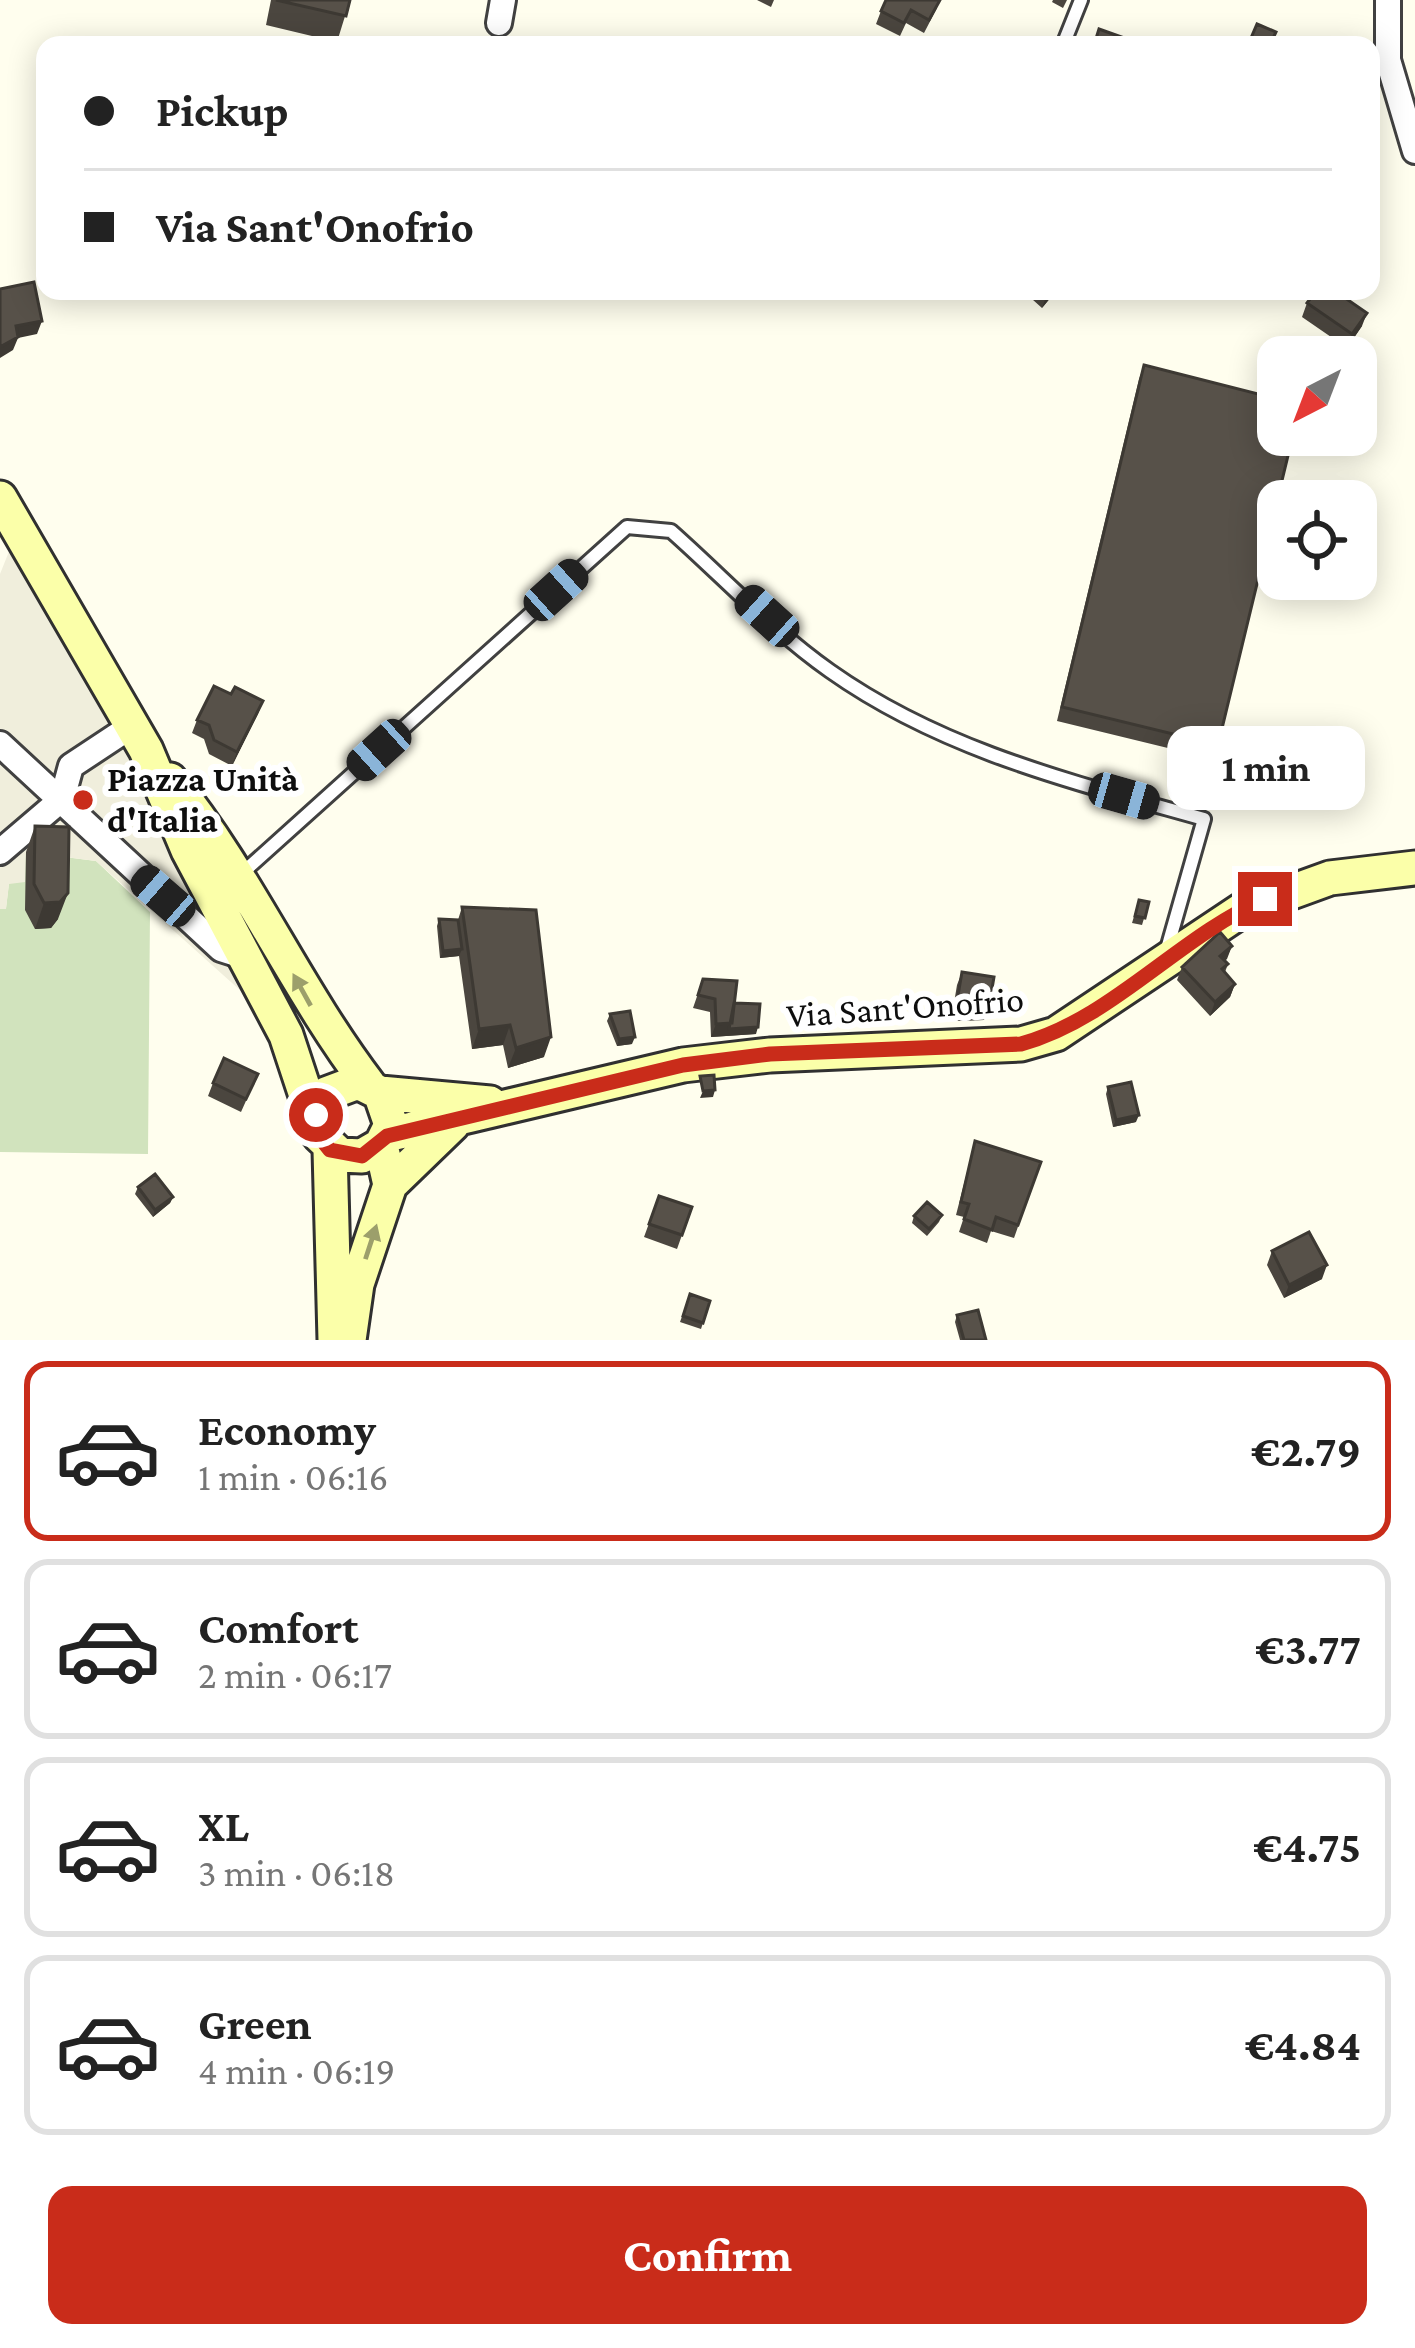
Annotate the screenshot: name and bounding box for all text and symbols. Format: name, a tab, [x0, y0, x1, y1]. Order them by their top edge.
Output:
text: Pickup	[156, 86, 289, 136]
text: Via Sant'Onofrio	[156, 202, 474, 252]
north arrow	[1257, 336, 1377, 456]
map controls	[1257, 336, 1377, 600]
button: locate	[1257, 480, 1377, 600]
car	[517, 553, 595, 627]
car	[728, 579, 806, 653]
car	[340, 713, 418, 787]
callout: 1 min	[1166, 725, 1364, 809]
text: 1 min	[1222, 746, 1310, 789]
place label: Piazza Unità d'Italia	[107, 759, 299, 840]
car	[1084, 769, 1164, 823]
marker: Piazza Unità d'Italia	[70, 787, 96, 813]
car	[124, 859, 202, 933]
route end	[1238, 872, 1292, 926]
one-way arrow	[292, 973, 313, 1007]
street label: Via Sant'Onofrio	[785, 979, 1025, 1035]
route start	[289, 1088, 343, 1142]
one-way arrow	[363, 1224, 381, 1260]
icon: car	[54, 1397, 162, 1505]
text: Economy	[198, 1405, 376, 1455]
text: €2.79	[1251, 1426, 1361, 1476]
text: 1 min · 06:16	[198, 1455, 388, 1498]
icon: car	[54, 1595, 162, 1703]
text: Comfort	[198, 1603, 359, 1653]
text: €3.77	[1255, 1624, 1361, 1674]
text: 2 min · 06:17	[198, 1653, 392, 1696]
icon: car	[54, 1793, 162, 1901]
text: XL	[198, 1801, 249, 1851]
text: €4.75	[1253, 1822, 1361, 1872]
text: 3 min · 06:18	[198, 1851, 395, 1894]
icon: car	[54, 1991, 162, 2099]
text: Green	[198, 1999, 312, 2049]
text: €4.84	[1245, 2020, 1361, 2070]
text: 4 min · 06:19	[198, 2049, 395, 2092]
button: Confirm	[48, 2186, 1367, 2324]

